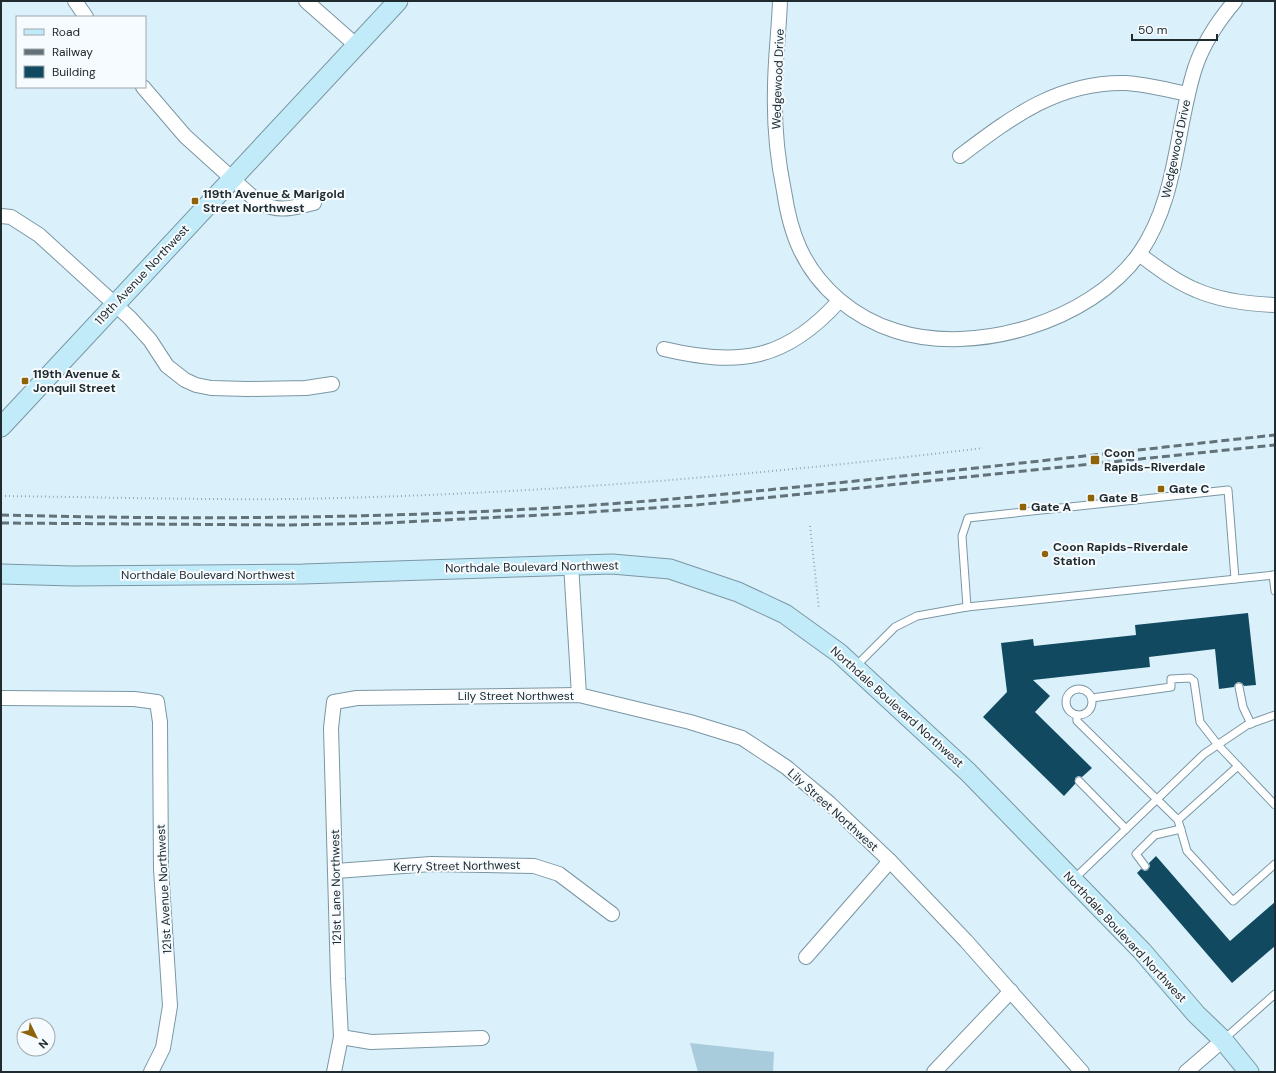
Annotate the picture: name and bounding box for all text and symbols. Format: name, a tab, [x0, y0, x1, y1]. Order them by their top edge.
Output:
legend	[16, 16, 146, 88]
scale bar	[1132, 16, 1217, 42]
text: 50 m	[1138, 22, 1167, 38]
text: Road	[52, 24, 80, 40]
street label: Wedgewood Drive	[768, 28, 788, 130]
text: Railway	[52, 44, 93, 60]
text: Building	[52, 64, 96, 80]
street label: Wedgewood Drive	[1158, 98, 1194, 200]
place label: 119th Avenue & Marigold Street Northwest	[203, 186, 345, 216]
marker: 119th Avenue & Marigold Street Northwest	[190, 196, 200, 206]
street label: 119th Avenue Northwest	[91, 221, 193, 329]
place label: 119th Avenue & Jonquil Street	[33, 366, 121, 396]
marker: 119th Avenue & Jonquil Street	[20, 376, 30, 386]
place label: Coon Rapids-Riverdale	[1104, 445, 1205, 475]
marker: Coon Rapids-Riverdale	[1089, 454, 1101, 466]
place label: Gate C	[1169, 481, 1209, 497]
marker: Gate C	[1156, 484, 1166, 494]
place label: Gate B	[1099, 490, 1138, 506]
marker: Gate B	[1086, 493, 1096, 503]
place label: Gate A	[1031, 499, 1071, 515]
marker: Gate A	[1018, 502, 1028, 512]
place label: Coon Rapids-Riverdale Station	[1053, 539, 1188, 569]
marker: Coon Rapids-Riverdale Station	[1040, 549, 1050, 559]
street label: Northdale Boulevard Northwest	[445, 557, 619, 577]
street label: Northdale Boulevard Northwest	[121, 567, 295, 583]
street label: Northdale Boulevard Northwest	[827, 643, 967, 771]
street label: Lily Street Northwest	[458, 688, 575, 704]
street label: Lily Street Northwest	[784, 765, 882, 855]
street label: 121st Avenue Northwest	[153, 824, 175, 954]
street label: 121st Lane Northwest	[327, 829, 345, 945]
street label: Kerry Street Northwest	[393, 857, 521, 875]
street label: Northdale Boulevard Northwest	[1060, 868, 1190, 1006]
north arrow	[16, 1017, 56, 1057]
text: N	[35, 1036, 51, 1052]

